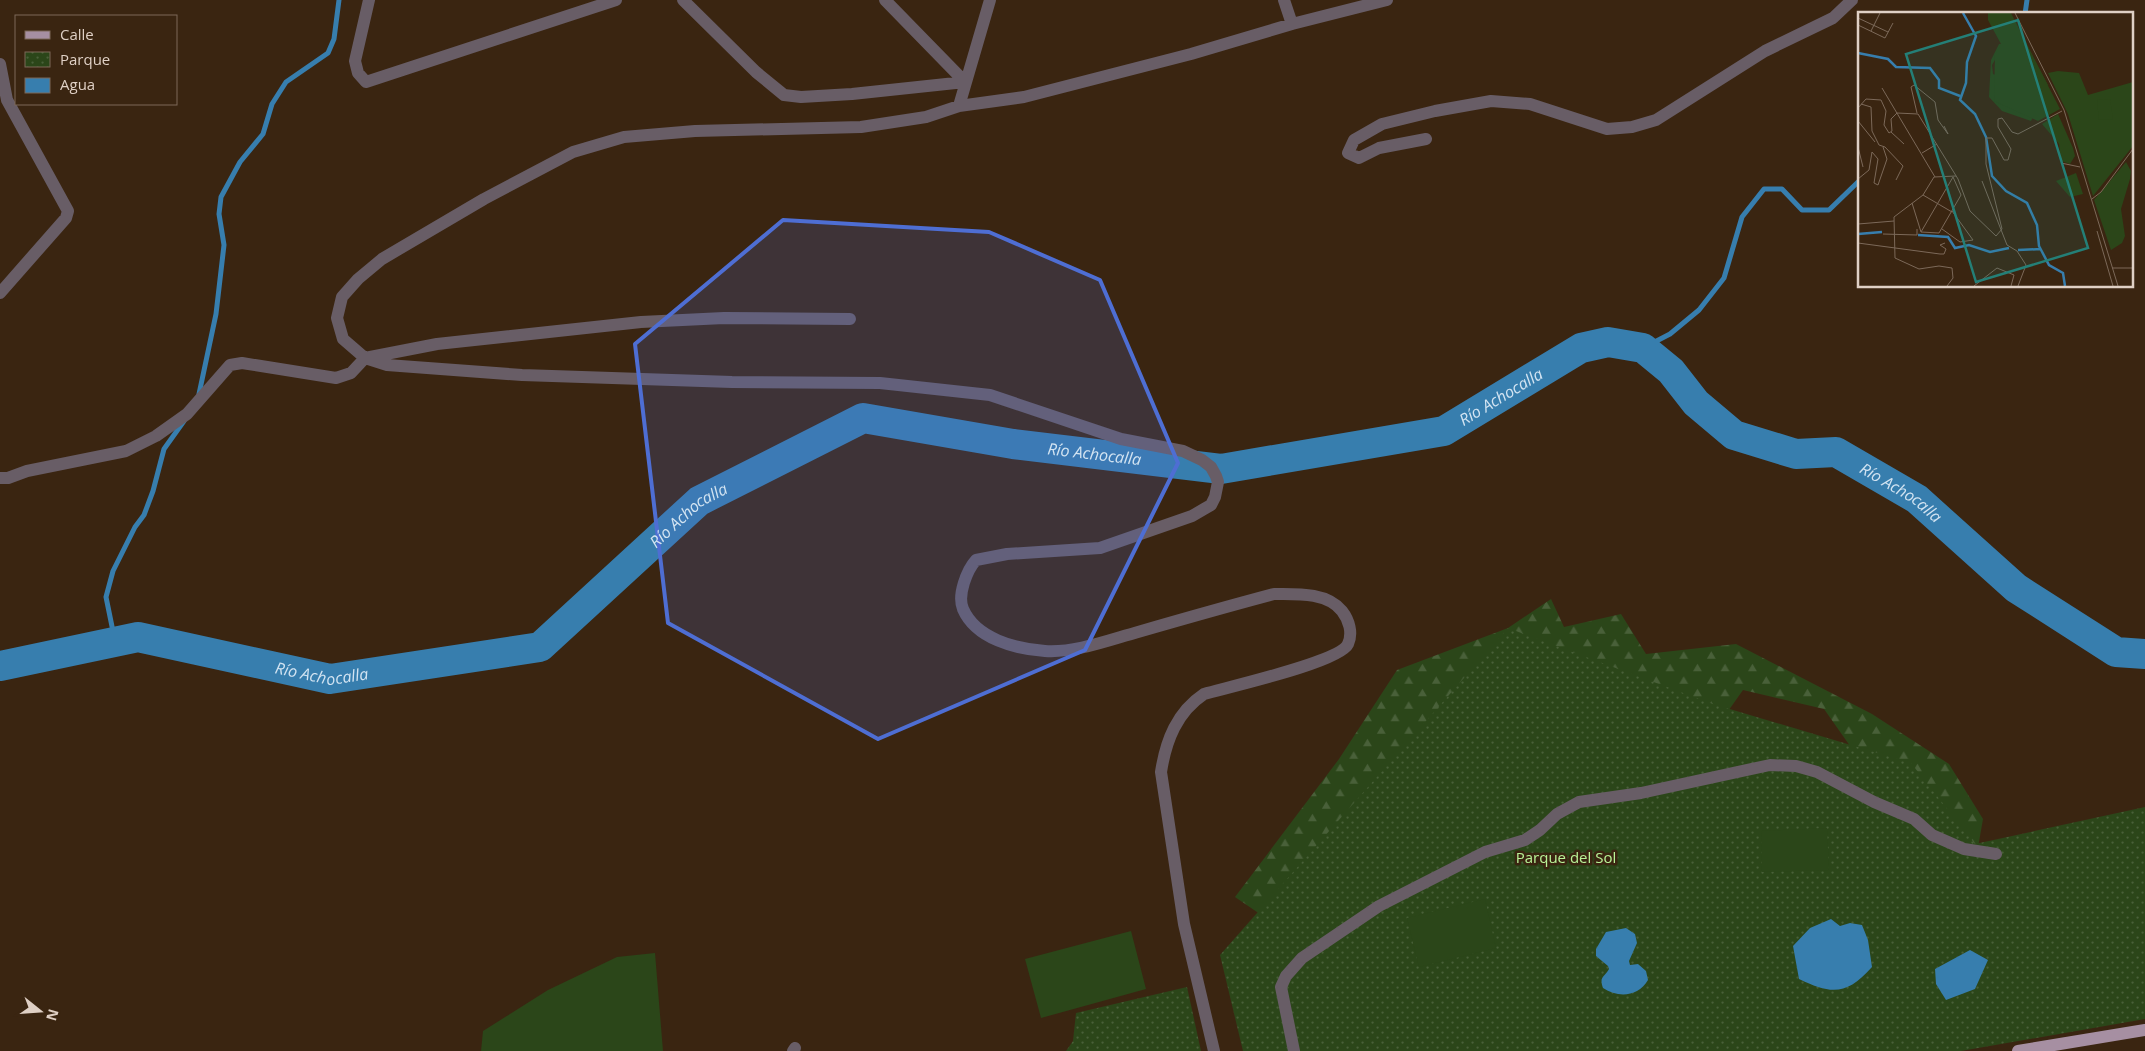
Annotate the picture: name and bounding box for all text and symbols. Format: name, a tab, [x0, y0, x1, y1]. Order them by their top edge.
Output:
inset map	[1858, 12, 2132, 288]
legend	[15, 15, 178, 105]
text: Calle	[60, 24, 94, 44]
text: Parque	[60, 49, 110, 69]
text: Agua	[60, 74, 95, 94]
water label: Río Achocalla	[1455, 363, 1547, 430]
water label: Río Achocalla	[1046, 437, 1143, 470]
water label: Río Achocalla	[1856, 457, 1947, 527]
water label: Río Achocalla	[644, 478, 731, 552]
water label: Río Achocalla	[273, 656, 370, 690]
park label: Parque del Sol	[1516, 847, 1616, 867]
north arrow	[15, 986, 65, 1036]
text: N	[42, 1007, 64, 1023]

